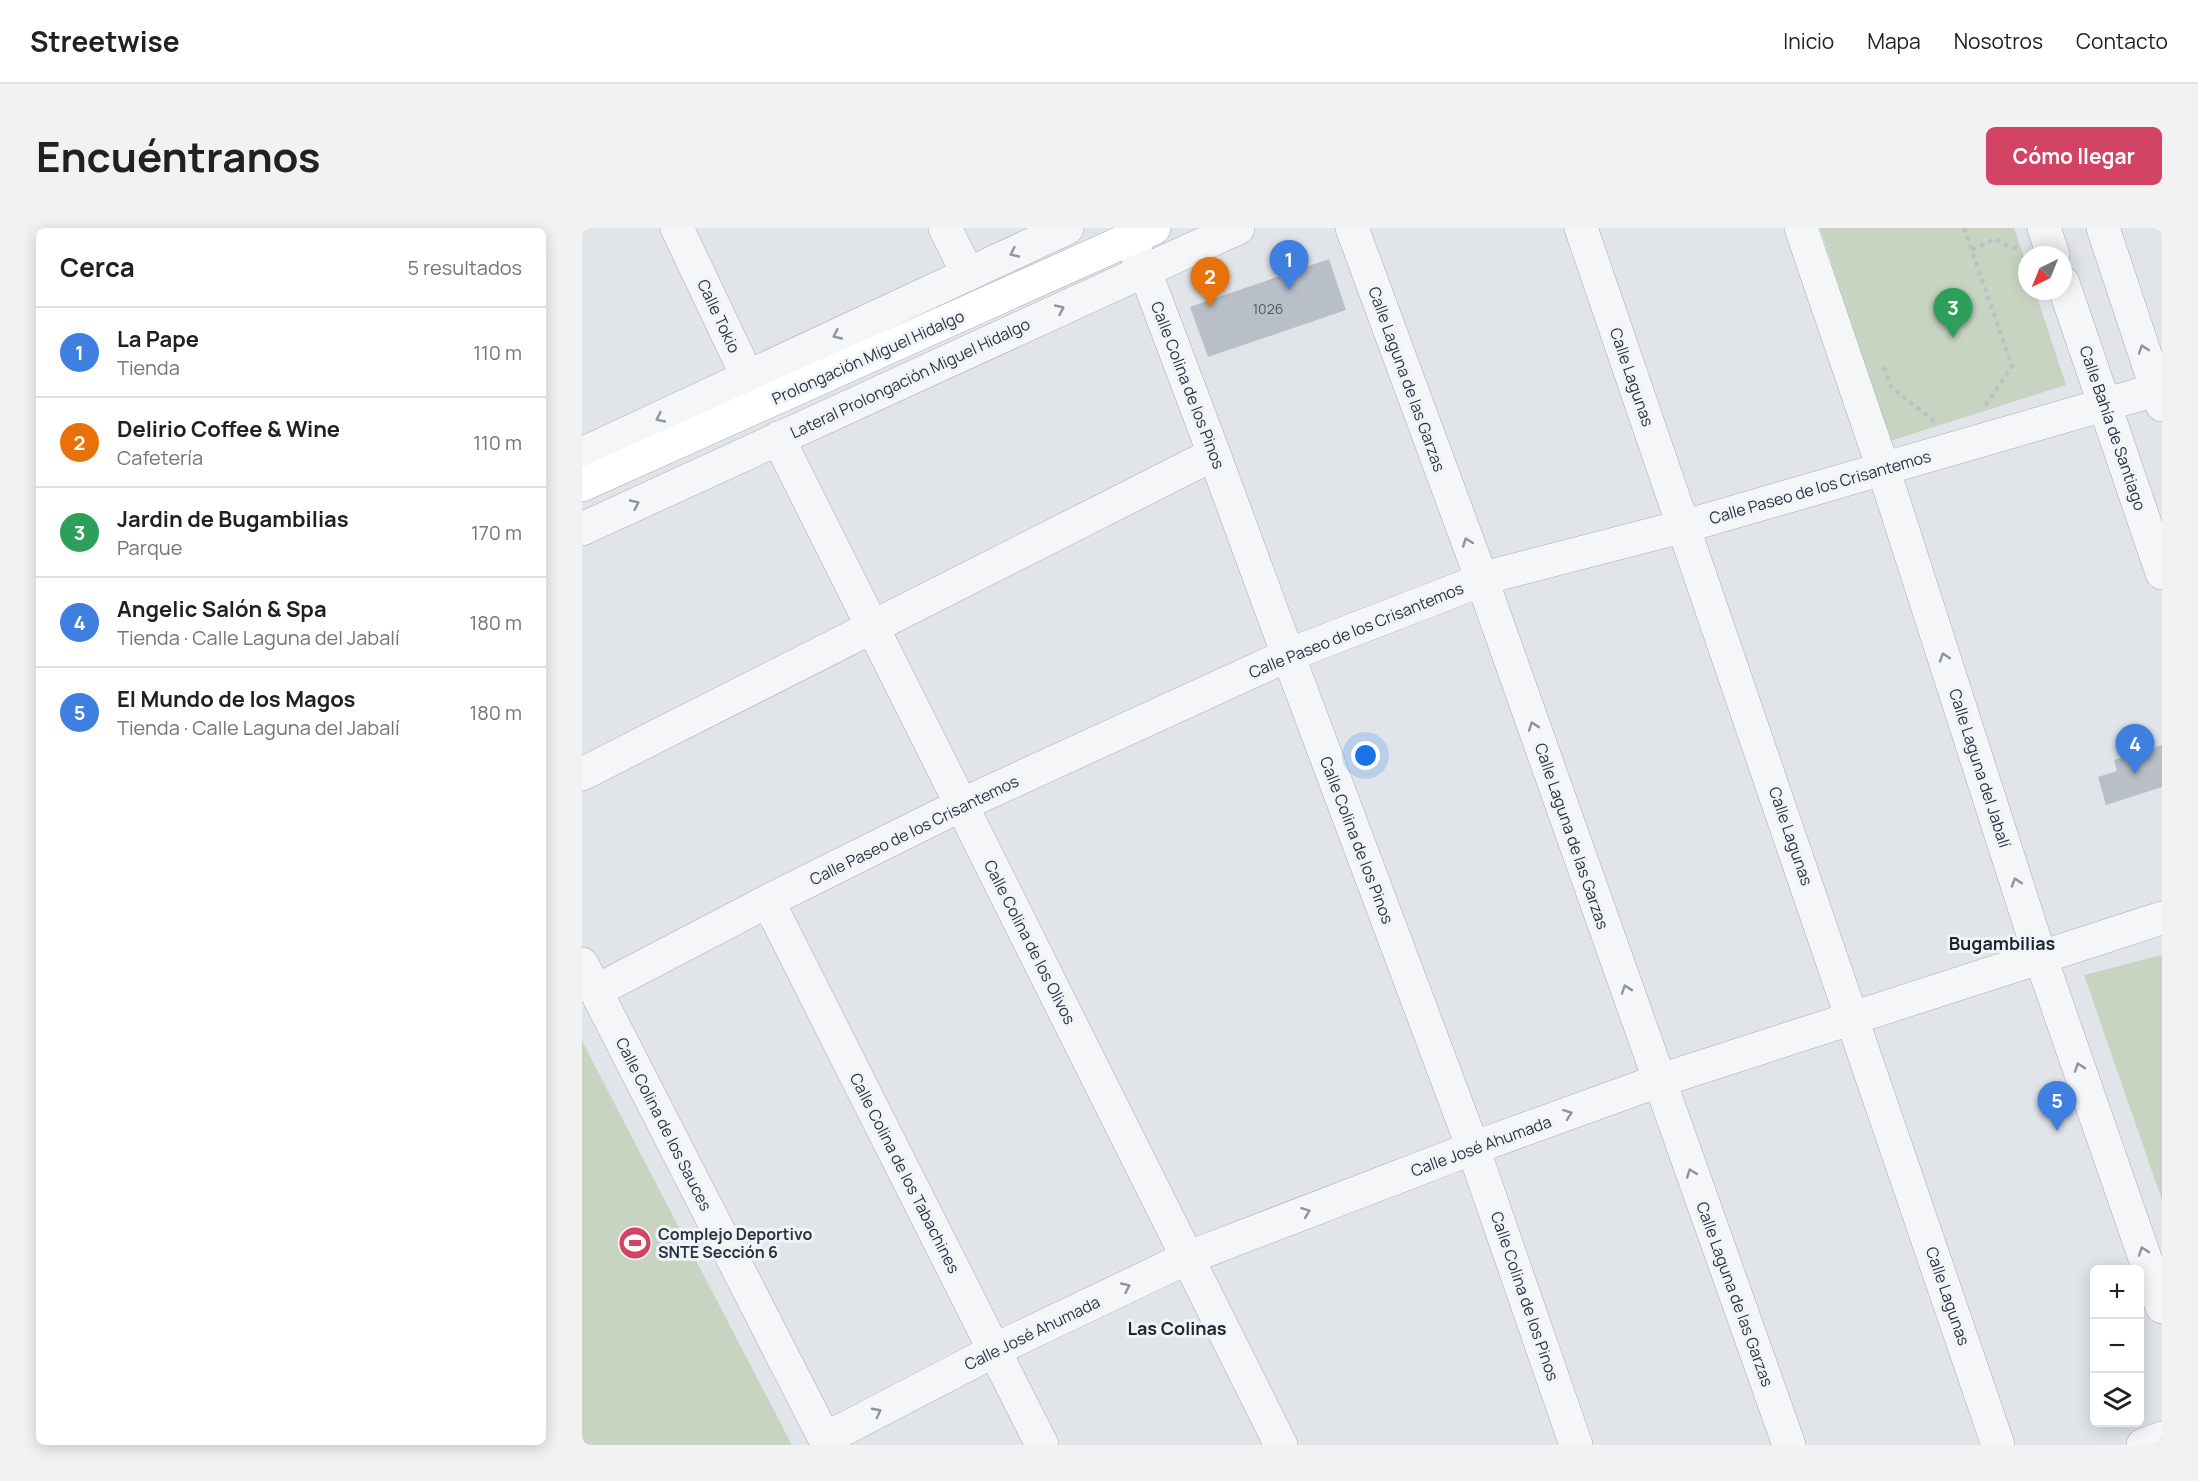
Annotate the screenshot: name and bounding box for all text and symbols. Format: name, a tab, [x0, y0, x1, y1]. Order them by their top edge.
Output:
text: Streetwise	[30, 22, 180, 60]
text: Inicio	[1783, 27, 1834, 55]
text: Mapa	[1867, 27, 1921, 55]
text: Nosotros	[1954, 27, 2043, 55]
text: Contacto	[2076, 27, 2168, 55]
text: Encuéntranos	[36, 127, 321, 185]
button: Cómo llegar	[1986, 127, 2162, 185]
pin: 1	[1270, 241, 1308, 290]
one-way arrow	[1009, 245, 1020, 257]
north arrow	[2018, 246, 2072, 300]
text: Cerca	[60, 249, 135, 285]
text: 5 resultados	[408, 254, 522, 281]
pin: 2	[1190, 257, 1230, 307]
street label: Calle Tokio	[692, 275, 746, 357]
street label: Calle Laguna de las Garzas	[1363, 283, 1451, 475]
pin: 3	[1934, 288, 1972, 338]
street label: Calle Colina de los Pinos	[1146, 298, 1230, 472]
house number: 1026	[1253, 299, 1283, 318]
street label: Prolongación Miguel Hidalgo	[768, 305, 968, 409]
one-way arrow	[1054, 305, 1065, 317]
street label: Lateral Prolongación Miguel Hidalgo	[787, 313, 1033, 443]
text: La Pape	[117, 324, 199, 354]
street label: Calle Lagunas	[1605, 325, 1659, 429]
one-way arrow	[832, 328, 843, 340]
text: 1	[75, 339, 84, 366]
text: 110 m	[473, 339, 522, 366]
street label: Calle Bahía de Santiago	[2074, 343, 2152, 513]
one-way arrow	[2138, 344, 2151, 355]
text: Tienda	[117, 354, 180, 381]
one-way arrow	[656, 410, 667, 422]
text: Delirio Coffee & Wine	[117, 414, 340, 444]
text: 2	[74, 429, 85, 456]
text: 110 m	[473, 429, 522, 456]
text: Cafetería	[117, 444, 203, 471]
street label: Calle Paseo de los Crisantemos	[1706, 445, 1934, 529]
one-way arrow	[629, 500, 640, 512]
text: Jardin de Bugambilias	[117, 504, 349, 534]
text: 3	[74, 519, 85, 546]
text: 170 m	[471, 519, 522, 546]
text: Parque	[117, 534, 182, 561]
one-way arrow	[1462, 537, 1475, 548]
street label: Calle Paseo de los Crisantemos	[1245, 577, 1467, 683]
text: Angelic Salón & Spa	[117, 594, 327, 624]
text: 4	[73, 609, 86, 636]
text: 180 m	[469, 609, 522, 636]
text: Tienda · Calle Laguna del Jabalí	[117, 624, 400, 651]
one-way arrow	[1939, 652, 1951, 663]
text: El Mundo de los Magos	[117, 684, 355, 714]
street label: Calle Laguna del Jabalí	[1944, 686, 2016, 851]
text: 5	[74, 699, 85, 726]
text: 180 m	[469, 699, 522, 726]
text: Tienda · Calle Laguna del Jabalí	[117, 714, 400, 741]
one-way arrow	[1527, 721, 1540, 732]
pin: 4	[2116, 724, 2154, 774]
street label: Calle Laguna de las Garzas	[1530, 740, 1614, 932]
your location	[1351, 741, 1380, 770]
street label: Calle Colina de los Pinos	[1315, 753, 1399, 927]
street label: Calle Paseo de los Crisantemos	[806, 770, 1022, 890]
street label: Calle Lagunas	[1764, 784, 1818, 888]
street label: Calle Colina de los Olivos	[979, 856, 1081, 1028]
one-way arrow	[2011, 877, 2023, 888]
district label: Bugambilias	[1949, 931, 2056, 955]
one-way arrow	[1620, 984, 1633, 995]
street label: Calle Colina de los Sauces	[611, 1034, 717, 1214]
one-way arrow	[2073, 1062, 2086, 1073]
street label: Calle Colina de los Tabachines	[845, 1069, 965, 1277]
pin: 5	[2038, 1082, 2076, 1131]
one-way arrow	[1562, 1108, 1572, 1121]
street label: Calle José Ahumada	[1408, 1110, 1554, 1182]
one-way arrow	[1686, 1168, 1699, 1178]
street label: Calle Laguna de las Garzas	[1691, 1198, 1779, 1390]
one-way arrow	[1300, 1207, 1311, 1219]
street label: Calle Colina de los Pinos	[1486, 1208, 1564, 1384]
place label: Complejo Deportivo SNTE Sección 6	[658, 1223, 812, 1263]
sports icon: Complejo Deportivo SNTE Sección 6	[617, 1225, 653, 1261]
street label: Calle Lagunas	[1921, 1244, 1975, 1348]
one-way arrow	[2137, 1246, 2150, 1257]
map controls	[2090, 1265, 2144, 1427]
button: +	[2090, 1265, 2144, 1319]
one-way arrow	[1120, 1282, 1131, 1294]
street label: Calle José Ahumada	[961, 1291, 1103, 1375]
district label: Las Colinas	[1127, 1316, 1227, 1340]
button: −	[2090, 1319, 2144, 1373]
button: layers	[2090, 1373, 2144, 1427]
one-way arrow	[871, 1408, 881, 1419]

